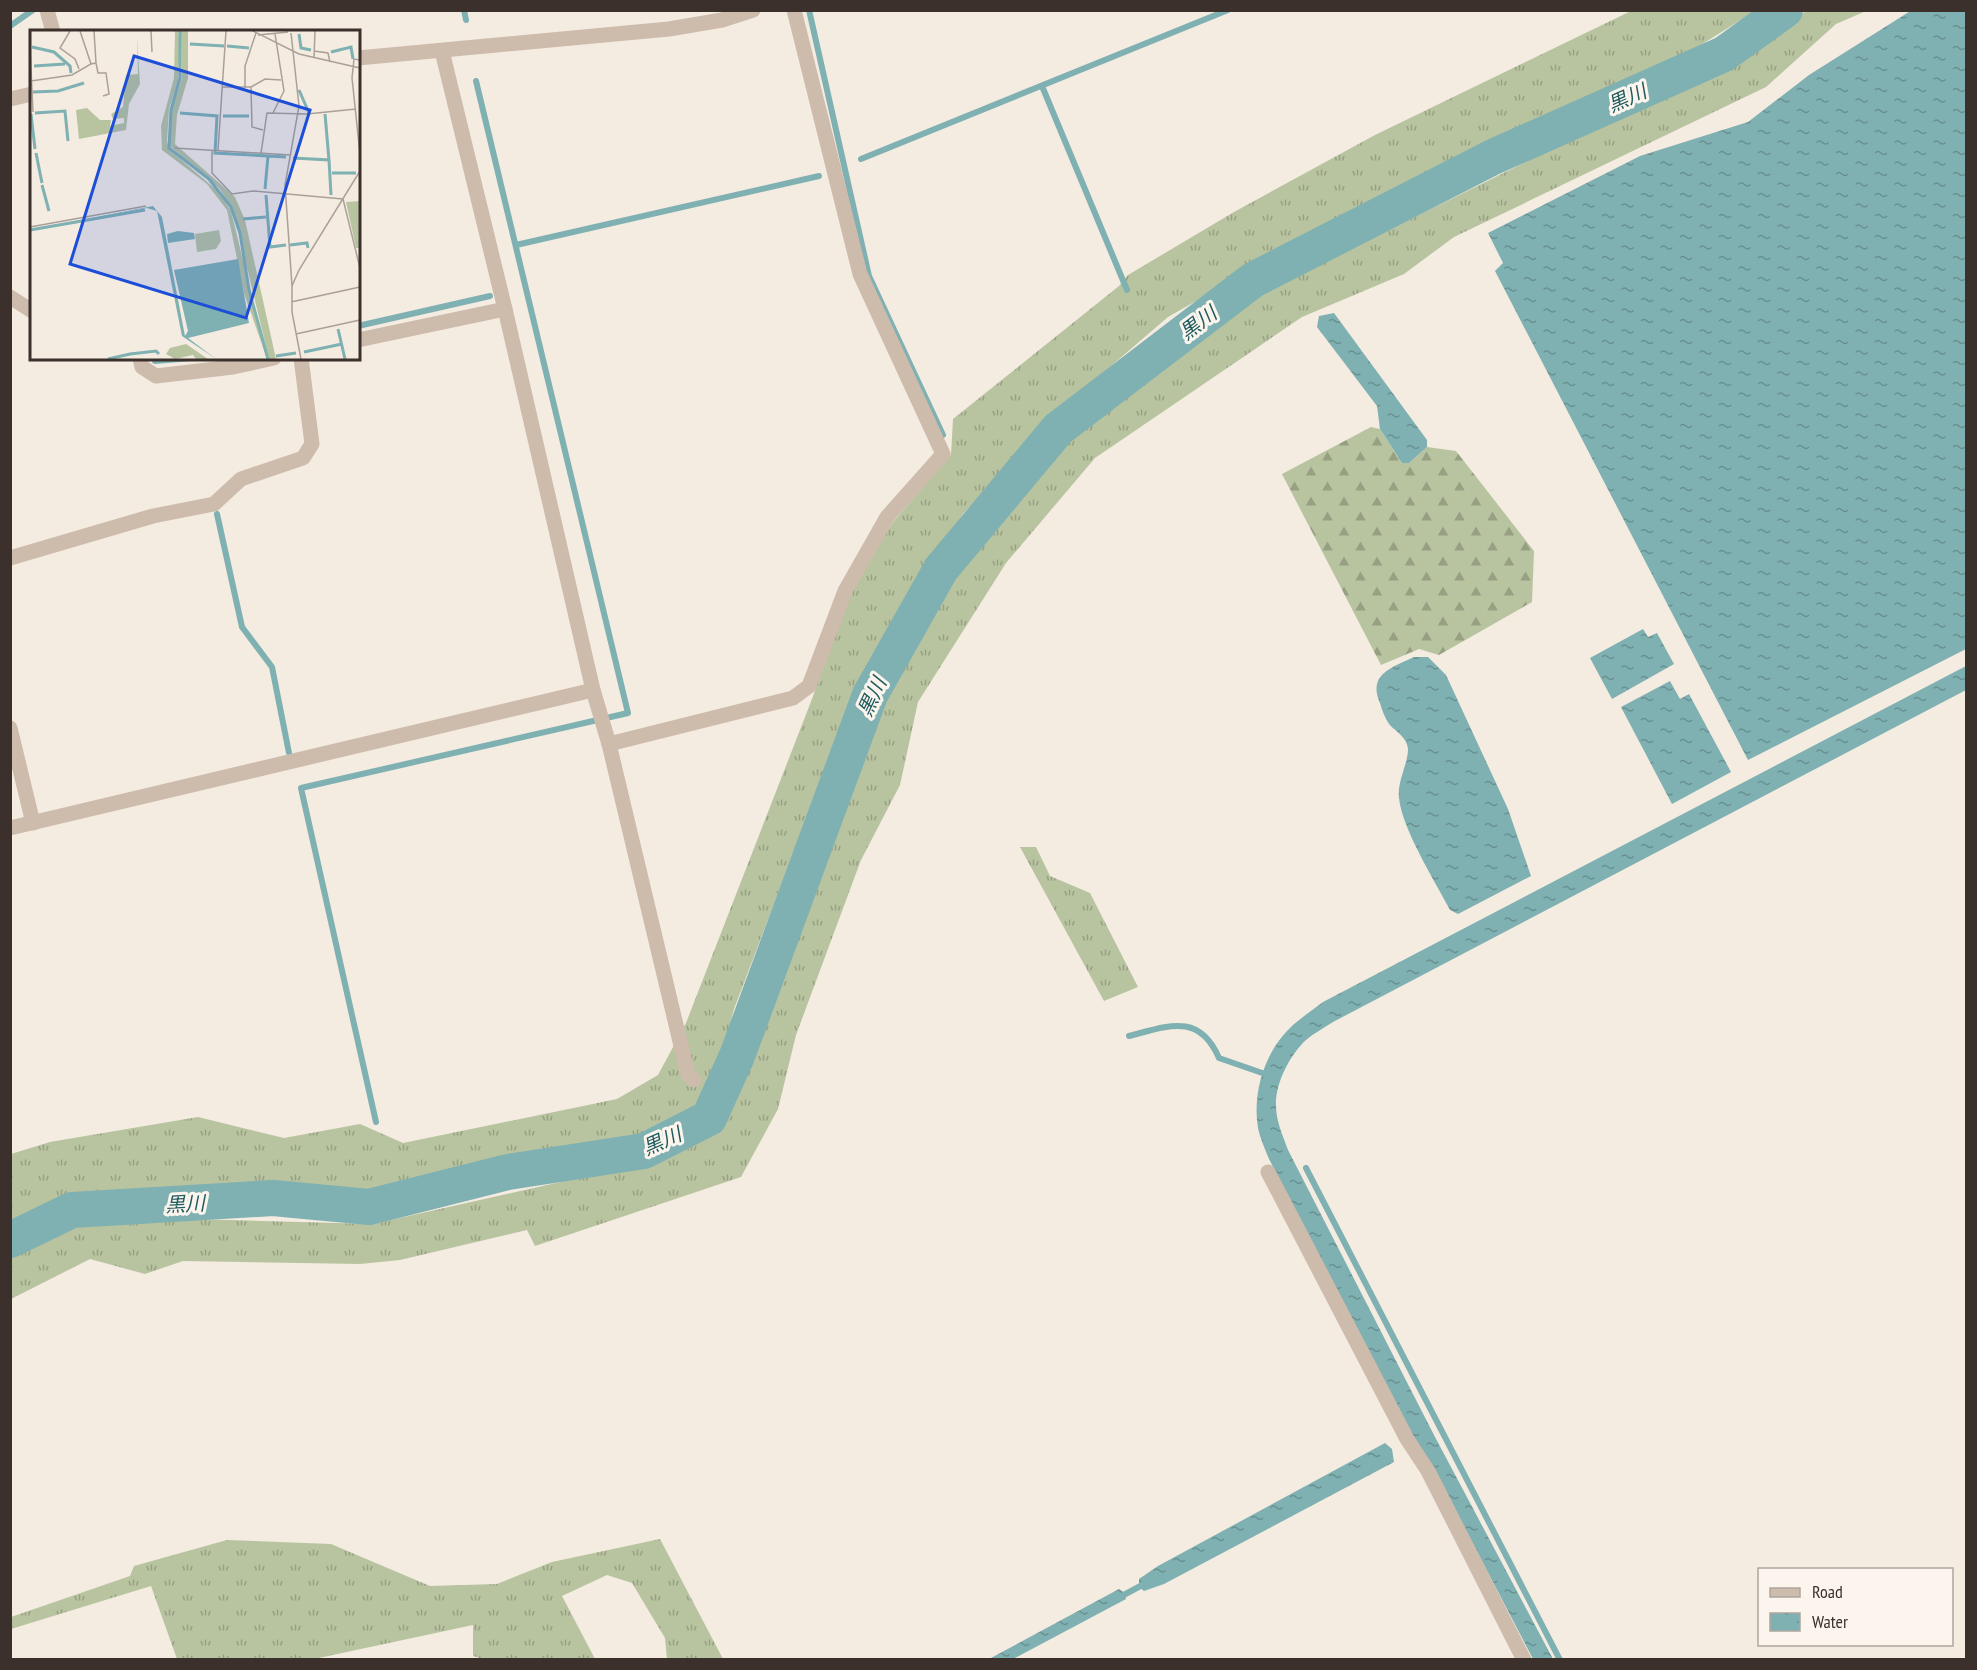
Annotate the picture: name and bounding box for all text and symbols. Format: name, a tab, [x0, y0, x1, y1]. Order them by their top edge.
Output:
inset map	[30, 30, 360, 360]
water label: 黒川	[1603, 77, 1652, 118]
water label: 黒川	[1174, 299, 1223, 345]
water label: 黒川	[852, 672, 893, 721]
water label: 黒川	[638, 1120, 687, 1161]
water label: 黒川	[164, 1190, 208, 1218]
legend	[1758, 1568, 1953, 1646]
text: Road	[1812, 1580, 1843, 1603]
text: Water	[1812, 1610, 1848, 1633]

